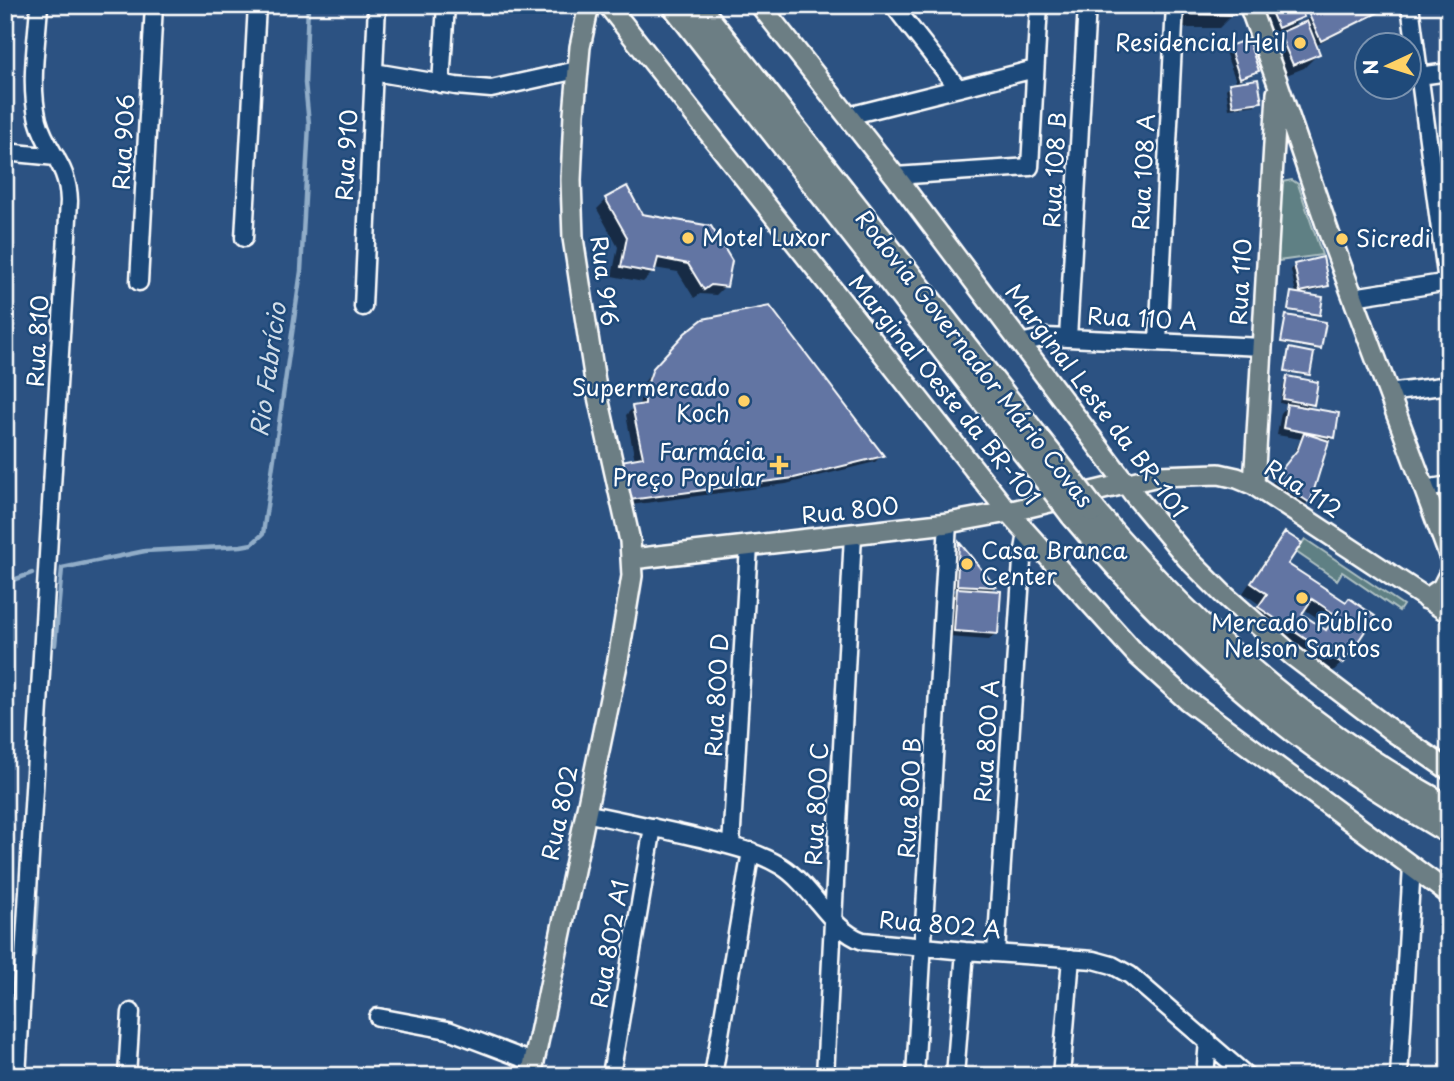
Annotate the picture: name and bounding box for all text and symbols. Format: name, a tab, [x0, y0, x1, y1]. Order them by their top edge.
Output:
place label: Residencial Heil	[1115, 24, 1286, 59]
north arrow	[1352, 32, 1422, 102]
marker: Residencial Heil	[1292, 35, 1308, 51]
text: N	[1356, 59, 1385, 76]
street label: Rua 906	[103, 93, 142, 191]
street label: Rua 910	[326, 108, 365, 202]
street label: Rua 108 B	[1033, 111, 1074, 229]
street label: Rua 108 A	[1122, 113, 1163, 231]
street label: Rodovia Governador Mário Covas	[848, 202, 1103, 514]
place label: Motel Luxor	[702, 219, 831, 254]
place label: Sicredi	[1356, 220, 1431, 255]
marker: Motel Luxor	[680, 230, 696, 246]
marker: Sicredi	[1334, 231, 1350, 247]
street label: Rua 916	[583, 234, 628, 328]
street label: Rua 110	[1220, 238, 1259, 326]
street label: Marginal Oeste da BR-101	[841, 266, 1049, 512]
street label: Marginal Leste da BR-101	[997, 276, 1197, 524]
street label: Rua 810	[17, 294, 56, 388]
street label: Rua 110 A	[1086, 297, 1198, 338]
water label: Rio Fabrício	[240, 299, 294, 439]
place label: Supermercado Koch	[572, 369, 730, 430]
marker: Supermercado Koch	[736, 393, 752, 409]
place label: Farmácia Preço Popular	[612, 433, 766, 494]
street label: Rua 112	[1258, 450, 1350, 526]
marker: Farmácia Preço Popular	[771, 457, 787, 473]
street label: Rua 800	[799, 487, 900, 532]
place label: Casa Branca Center	[981, 532, 1127, 593]
marker: Casa Branca Center	[959, 556, 975, 572]
marker: Mercado Público Nelson Santos	[1294, 590, 1310, 606]
place label: Mercado Público Nelson Santos	[1211, 604, 1393, 665]
street label: Rua 800 D	[695, 632, 736, 758]
street label: Rua 800 A	[964, 678, 1007, 804]
street label: Rua 800 B	[888, 737, 929, 859]
street label: Rua 800 C	[795, 741, 836, 866]
street label: Rua 802	[531, 762, 586, 864]
street label: Rua 802 A1	[580, 877, 637, 1011]
street label: Rua 802 A	[878, 901, 1003, 946]

